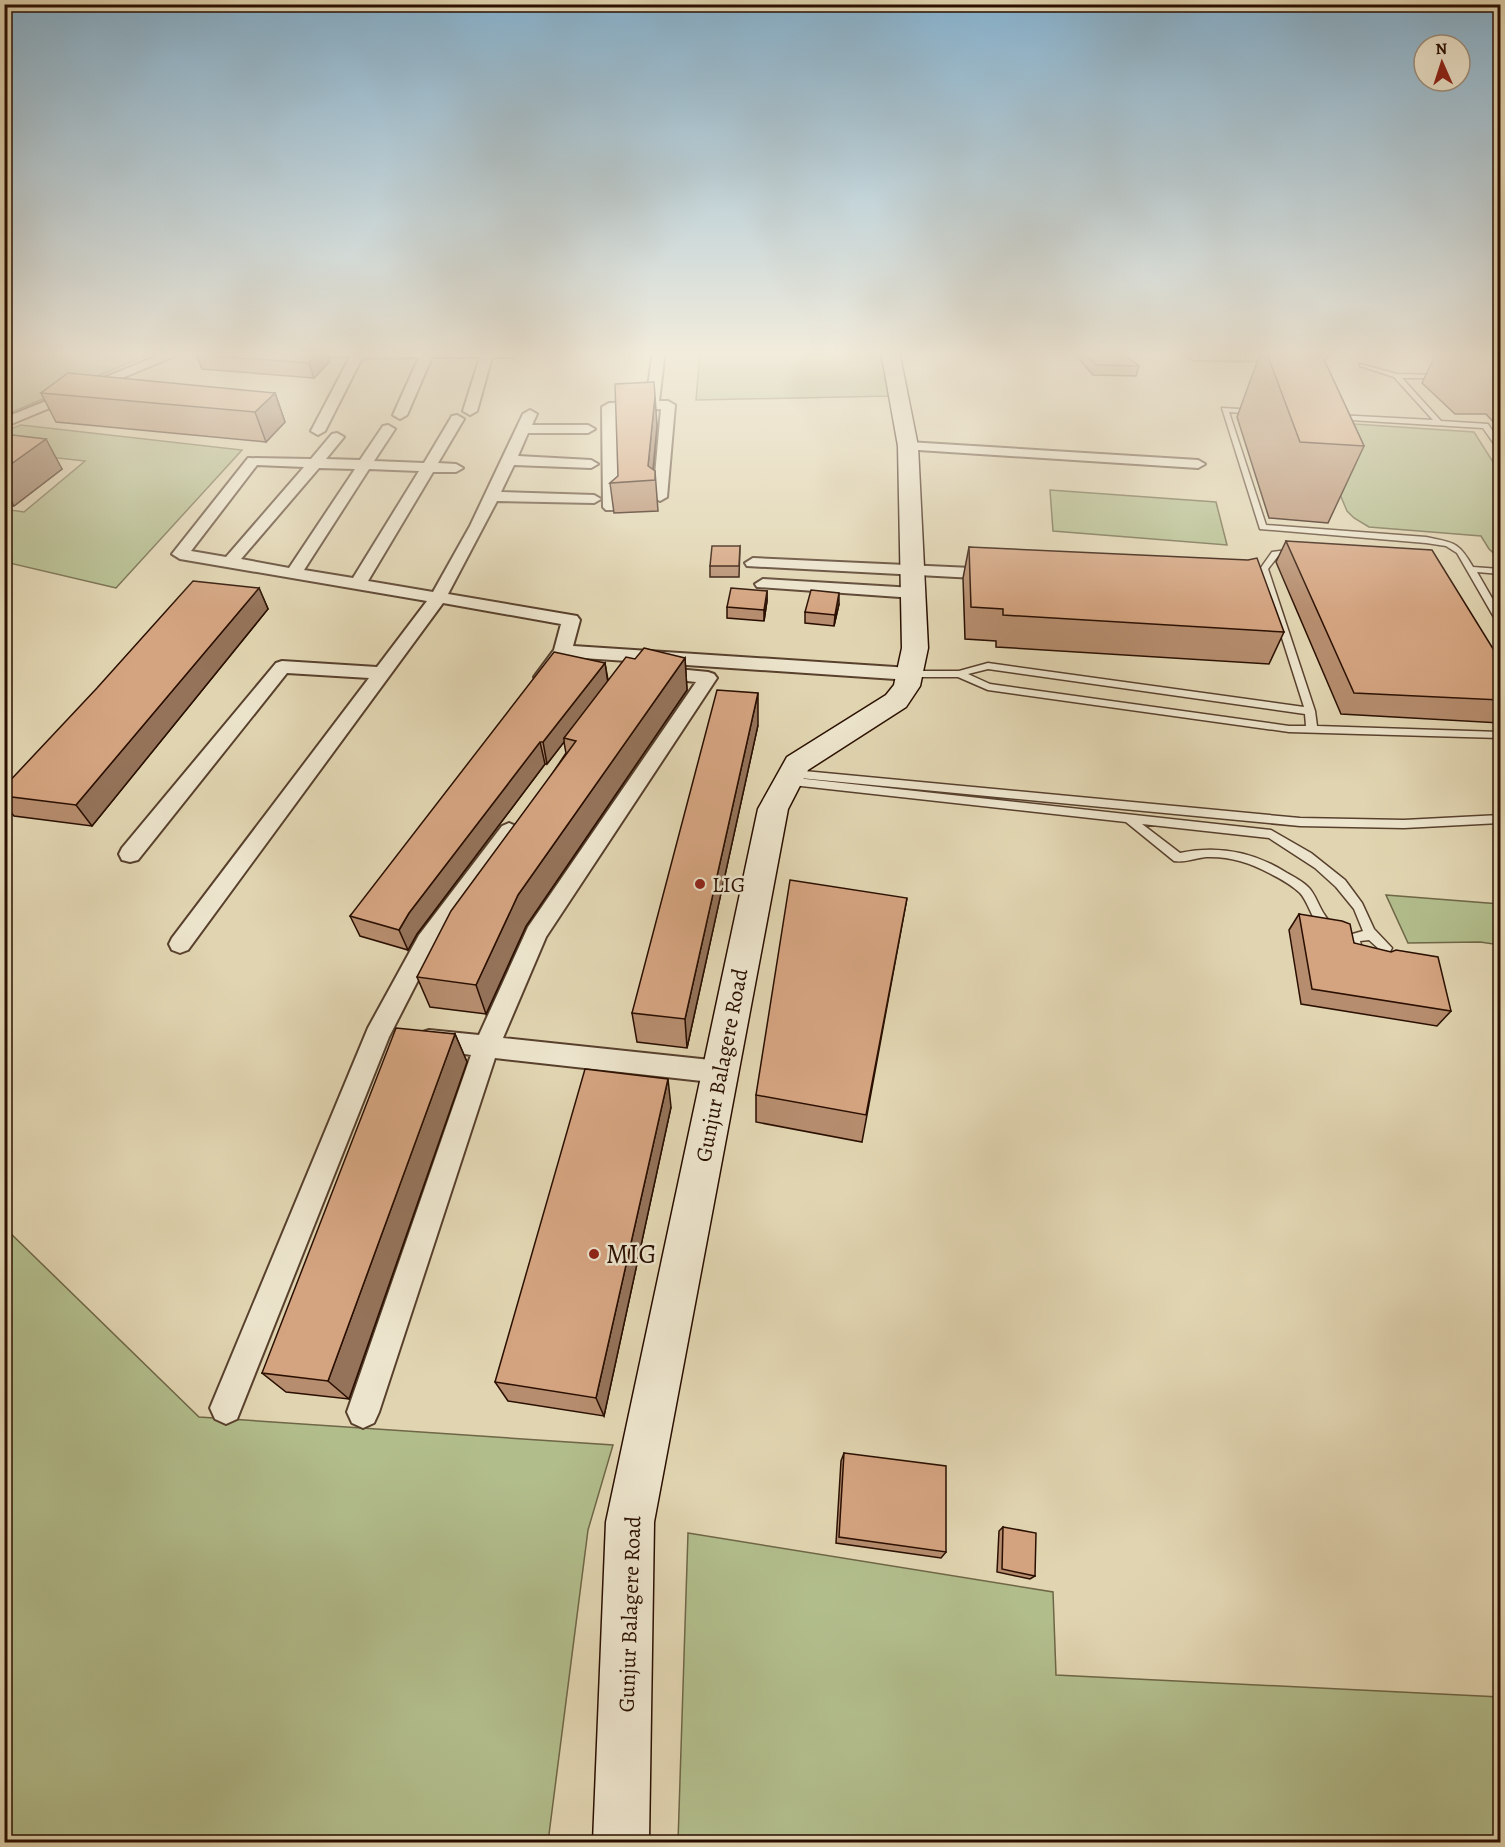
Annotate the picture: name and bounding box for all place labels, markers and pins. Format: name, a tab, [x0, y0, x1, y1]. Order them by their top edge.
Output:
place label: LIG	[712, 870, 745, 900]
marker: LIG	[693, 877, 707, 891]
place label: MIG	[606, 1236, 657, 1272]
marker: MIG	[587, 1247, 601, 1261]

